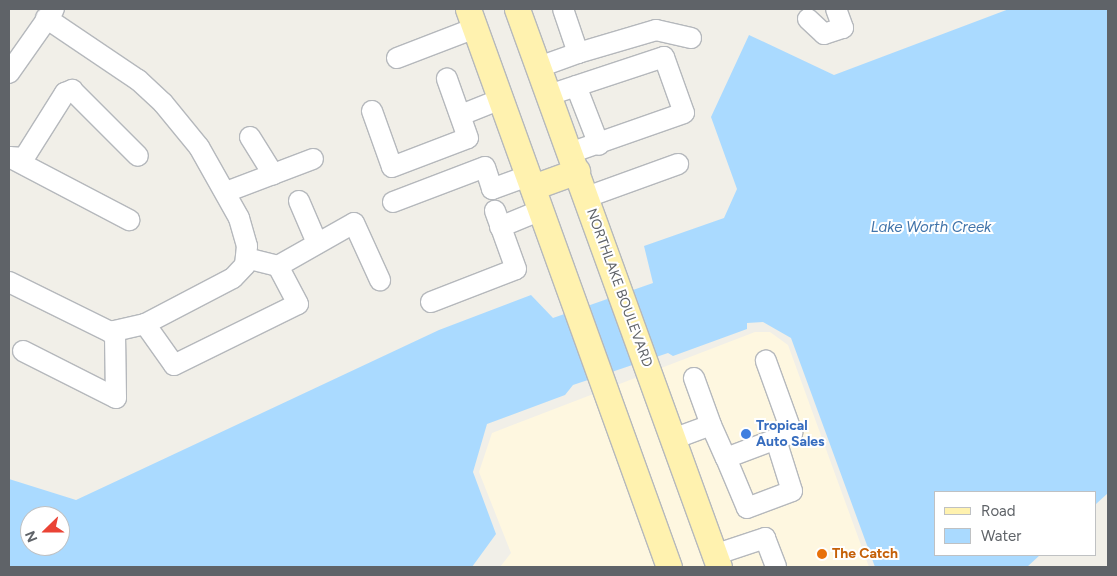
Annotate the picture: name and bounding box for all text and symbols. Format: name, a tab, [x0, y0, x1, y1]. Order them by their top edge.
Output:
street label: NORTHLAKE BOULEVARD	[582, 206, 656, 370]
water label: Lake Worth Creek	[871, 219, 991, 237]
place label: Tropical Auto Sales	[756, 418, 825, 451]
marker: Tropical Auto Sales	[740, 428, 752, 440]
legend	[934, 491, 1097, 556]
text: Road	[981, 502, 1016, 520]
north arrow	[20, 506, 70, 556]
text: Water	[981, 527, 1021, 545]
text: N	[22, 528, 41, 545]
place label: The Catch	[832, 546, 898, 562]
marker: The Catch	[816, 548, 828, 560]

